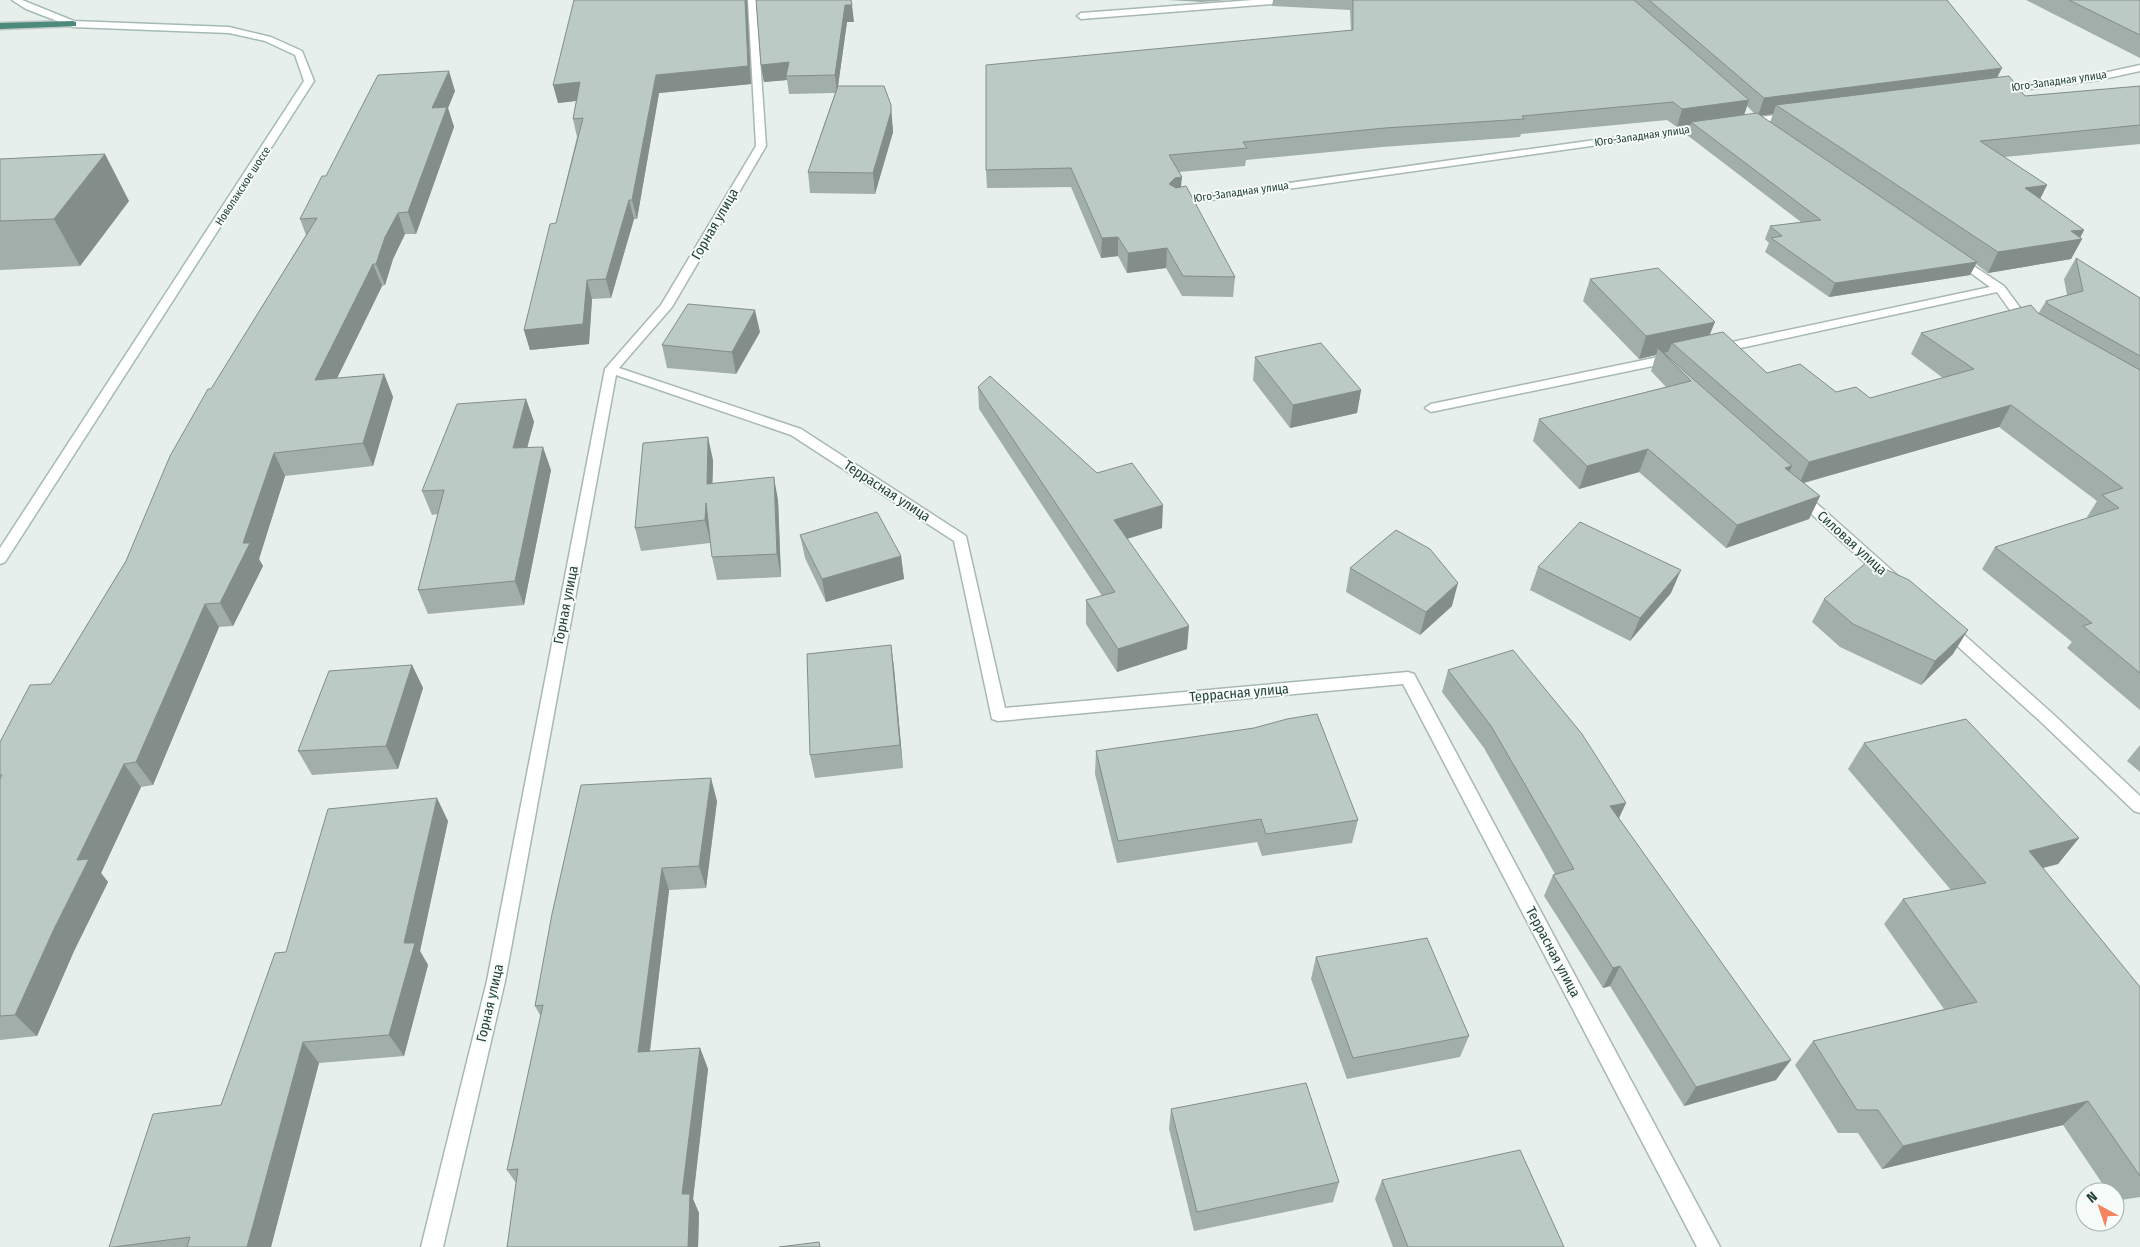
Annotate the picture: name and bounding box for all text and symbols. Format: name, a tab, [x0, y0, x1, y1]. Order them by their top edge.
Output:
street label: Юго-Западная улица	[2010, 68, 2108, 94]
street label: Юго-Западная улица	[1593, 123, 1691, 149]
street label: Новолакское шоссе	[213, 144, 273, 228]
street label: Юго-Западная улица	[1192, 179, 1290, 205]
street label: Горная улица	[688, 185, 742, 263]
street label: Террасная улица	[840, 457, 934, 525]
street label: Силовая улица	[1814, 507, 1891, 579]
street label: Горная улица	[550, 564, 582, 646]
street label: Террасная улица	[1189, 680, 1290, 706]
street label: Террасная улица	[1522, 904, 1584, 1000]
street label: Горная улица	[473, 962, 507, 1044]
north arrow	[2075, 1182, 2125, 1232]
text: N	[2083, 1188, 2101, 1207]

